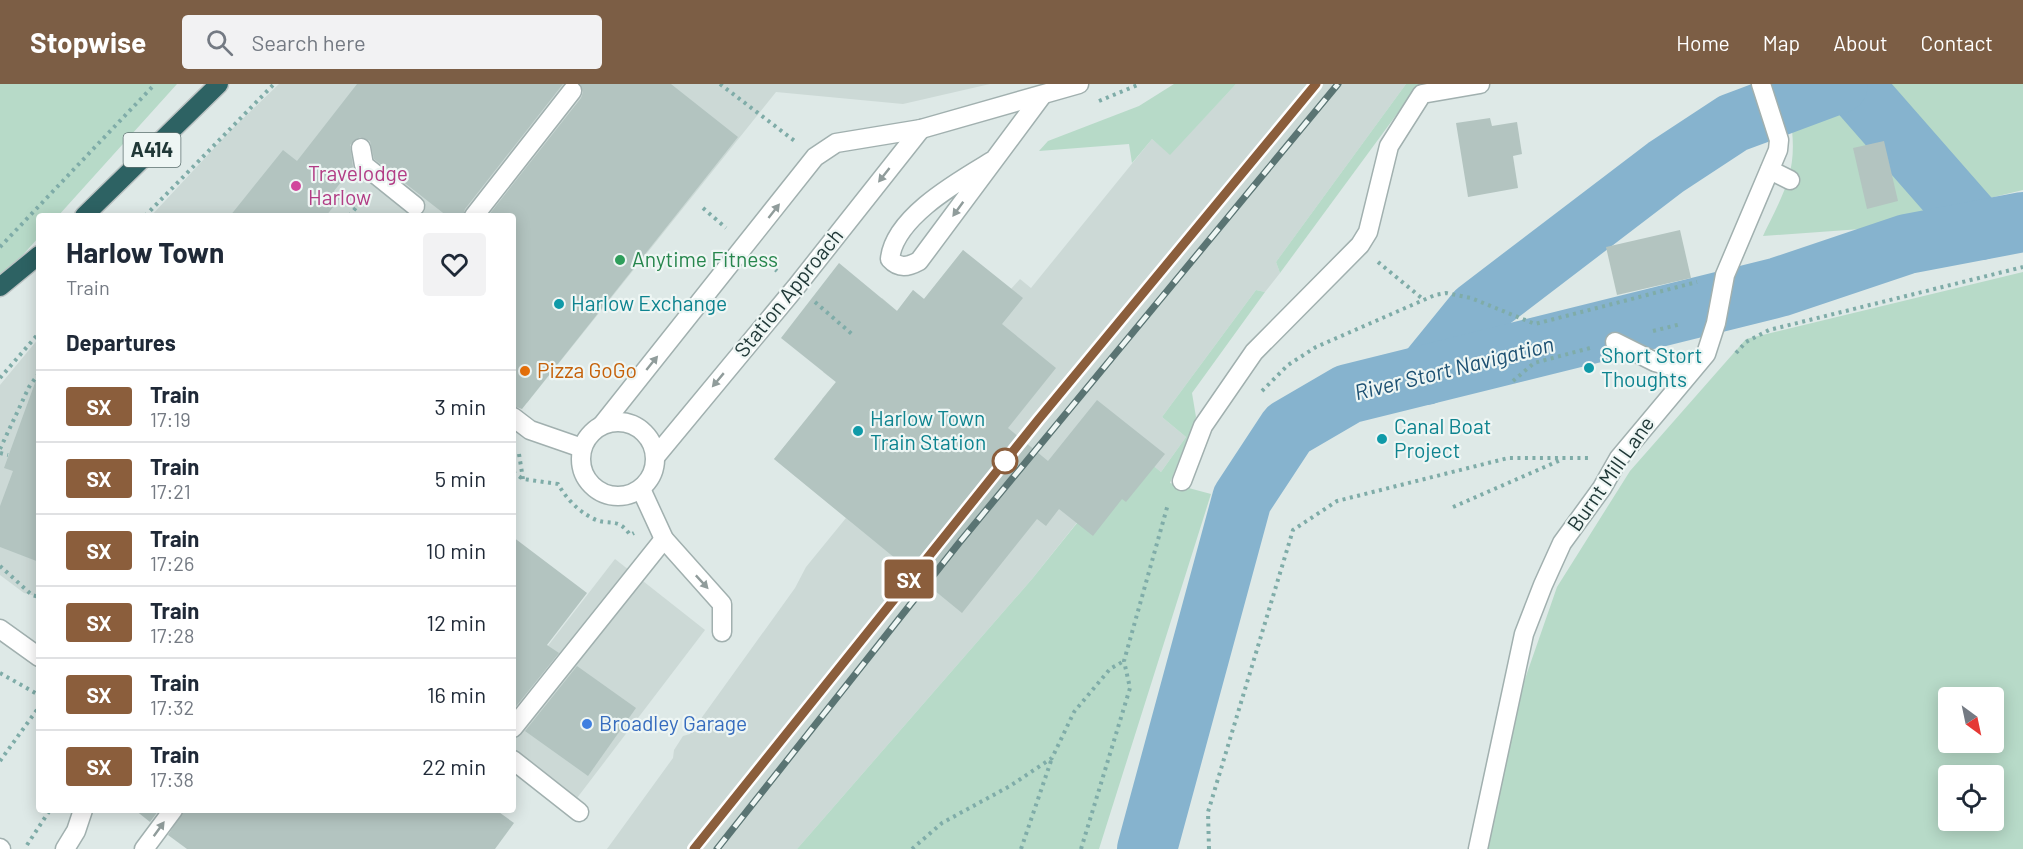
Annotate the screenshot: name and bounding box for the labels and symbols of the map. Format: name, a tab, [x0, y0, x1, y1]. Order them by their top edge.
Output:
road number: A414	[124, 133, 180, 167]
place label: Travelodge Harlow	[308, 160, 408, 209]
one-way arrow	[878, 167, 891, 183]
marker: Travelodge Harlow	[289, 179, 303, 193]
one-way arrow	[952, 200, 964, 216]
one-way arrow	[767, 203, 779, 218]
street label: Station Approach	[728, 223, 847, 361]
place label: Anytime Fitness	[632, 246, 778, 271]
marker: Anytime Fitness	[613, 253, 627, 267]
place label: Harlow Exchange	[571, 290, 727, 315]
marker: Harlow Exchange	[552, 297, 566, 311]
water label: River Stort Navigation	[1351, 330, 1556, 404]
place label: Short Stort Thoughts	[1601, 342, 1702, 391]
one-way arrow	[646, 355, 659, 371]
place label: Pizza GoGo	[537, 357, 637, 382]
marker: Short Stort Thoughts	[1582, 361, 1596, 375]
marker: Pizza GoGo	[518, 364, 532, 378]
one-way arrow	[712, 372, 725, 388]
place label: Harlow Town Train Station	[870, 405, 986, 454]
street label: Burnt Mill Lane	[1561, 411, 1658, 535]
place label: Canal Boat Project	[1394, 413, 1491, 462]
marker: Harlow Town Train Station	[851, 424, 865, 438]
marker: Canal Boat Project	[1375, 432, 1389, 446]
unlabelled marker	[992, 448, 1018, 474]
line badge: SX	[882, 560, 936, 598]
one-way arrow	[695, 575, 709, 590]
north arrow	[1938, 687, 2004, 753]
place label: Broadley Garage	[599, 710, 747, 735]
marker: Broadley Garage	[580, 717, 594, 731]
one-way arrow	[153, 822, 165, 838]

